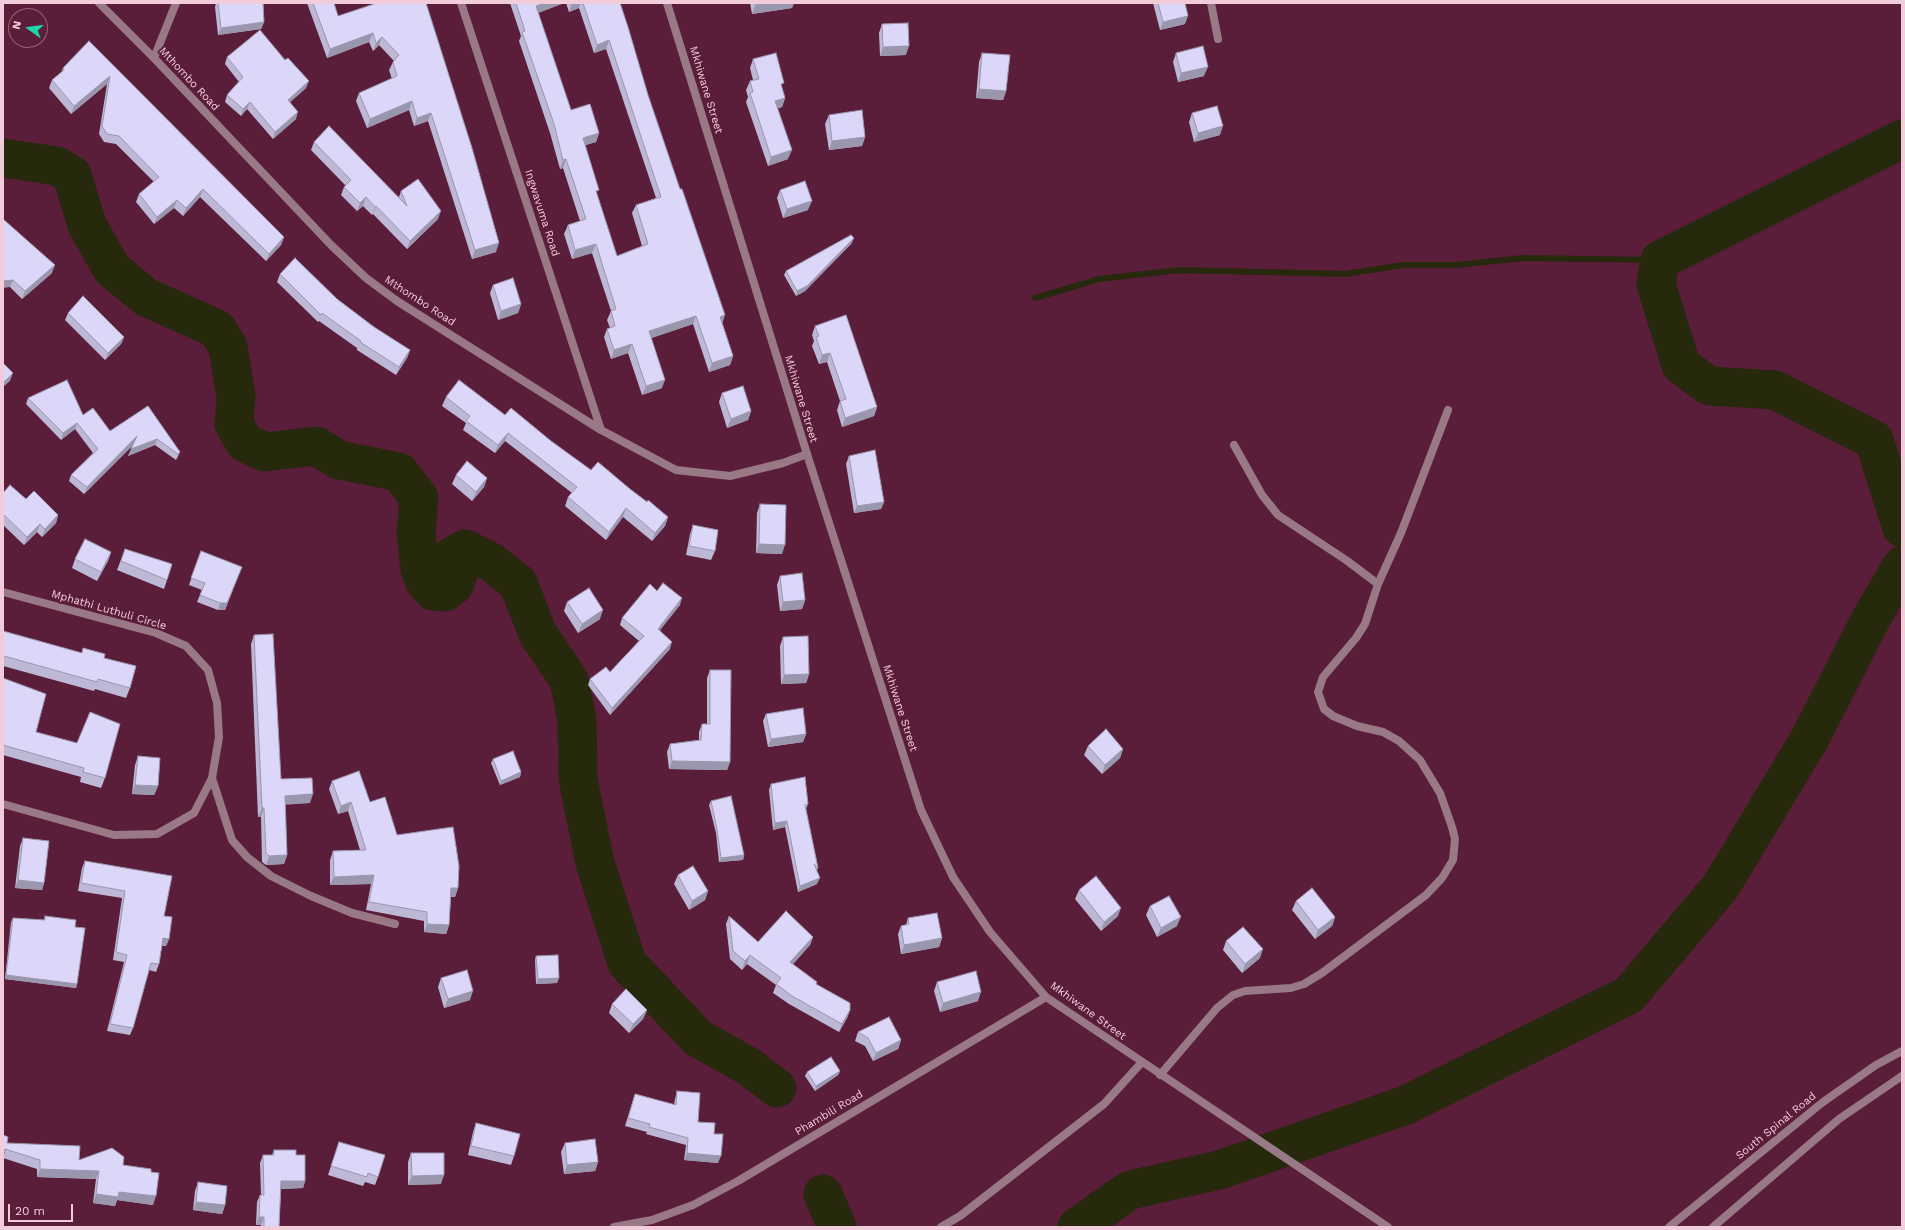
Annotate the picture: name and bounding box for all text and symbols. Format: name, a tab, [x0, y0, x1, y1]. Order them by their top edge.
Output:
north arrow	[8, 8, 48, 48]
text: N	[10, 20, 24, 31]
street label: Mthombo Road	[156, 45, 222, 113]
street label: Mkhiwane Street	[686, 45, 726, 135]
street label: Ingwavuma Road	[522, 168, 562, 258]
street label: Mthombo Road	[382, 273, 458, 329]
street label: Mkhiwane Street	[781, 354, 821, 444]
street label: Mphathi Luthuli Circle	[50, 587, 168, 633]
street label: Mkhiwane Street	[880, 663, 920, 753]
street label: Mkhiwane Street	[1047, 979, 1129, 1043]
street label: Phambili Road	[793, 1088, 865, 1138]
street label: South Spinal Road	[1733, 1090, 1819, 1162]
scale bar	[10, 1196, 75, 1222]
text: 20 m	[15, 1204, 45, 1218]

